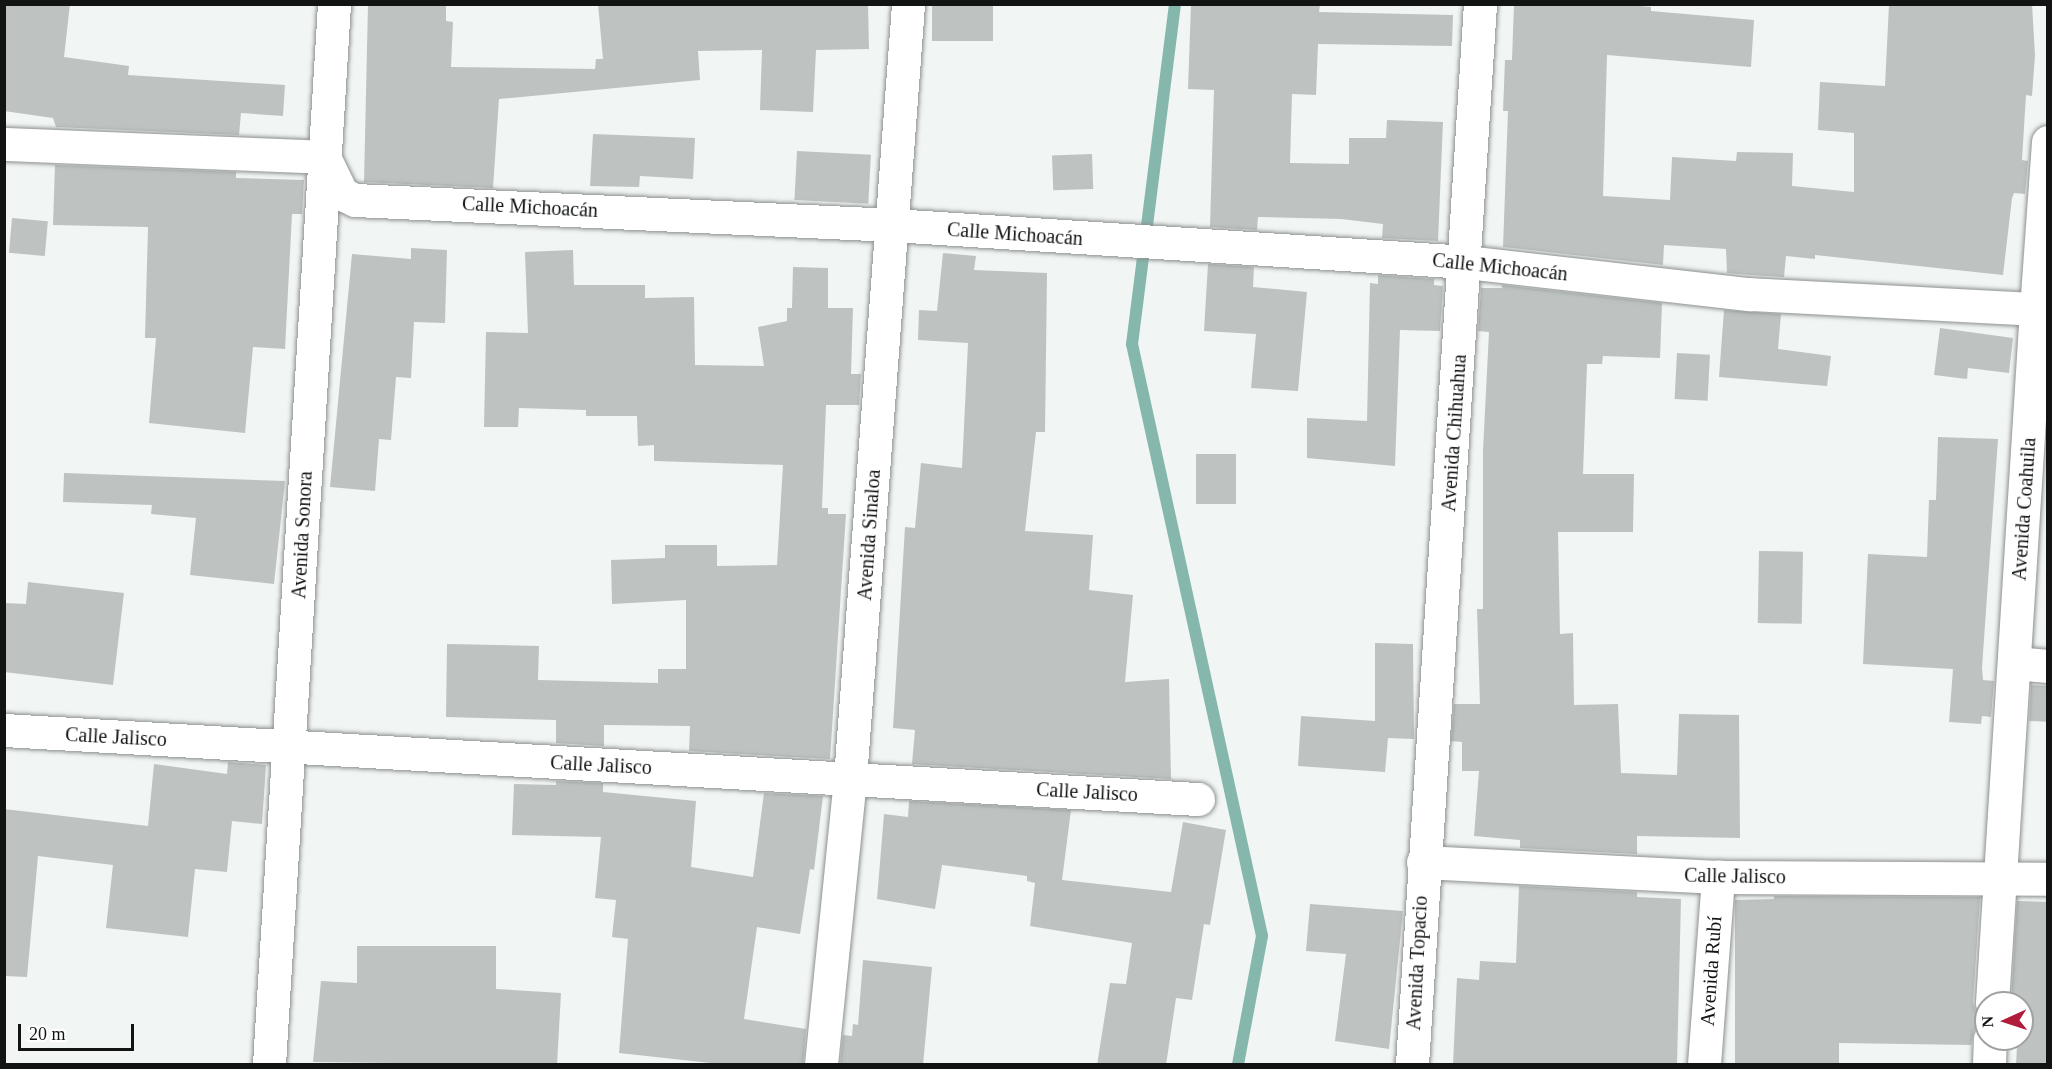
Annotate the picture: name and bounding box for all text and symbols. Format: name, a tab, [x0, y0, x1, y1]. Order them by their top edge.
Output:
street label: Calle Michoacán	[461, 191, 599, 223]
street label: Calle Michoacán	[946, 217, 1084, 251]
street label: Calle Michoacán	[1431, 248, 1569, 286]
street label: Avenida Chihuahua	[1437, 353, 1471, 513]
street label: Avenida Coahuila	[2007, 437, 2041, 581]
street label: Avenida Sinaloa	[852, 469, 886, 601]
street label: Avenida Sonora	[287, 470, 317, 600]
street label: Calle Jalisco	[65, 722, 167, 752]
street label: Calle Jalisco	[550, 750, 652, 780]
street label: Calle Jalisco	[1036, 777, 1138, 807]
street label: Calle Jalisco	[1684, 863, 1786, 889]
street label: Avenida Topacio	[1401, 895, 1433, 1031]
street label: Avenida Rubí	[1695, 915, 1727, 1027]
north arrow	[1974, 991, 2034, 1051]
scale bar	[21, 1012, 136, 1050]
text: N	[1979, 1016, 1996, 1028]
text: 20 m	[29, 1024, 66, 1044]

